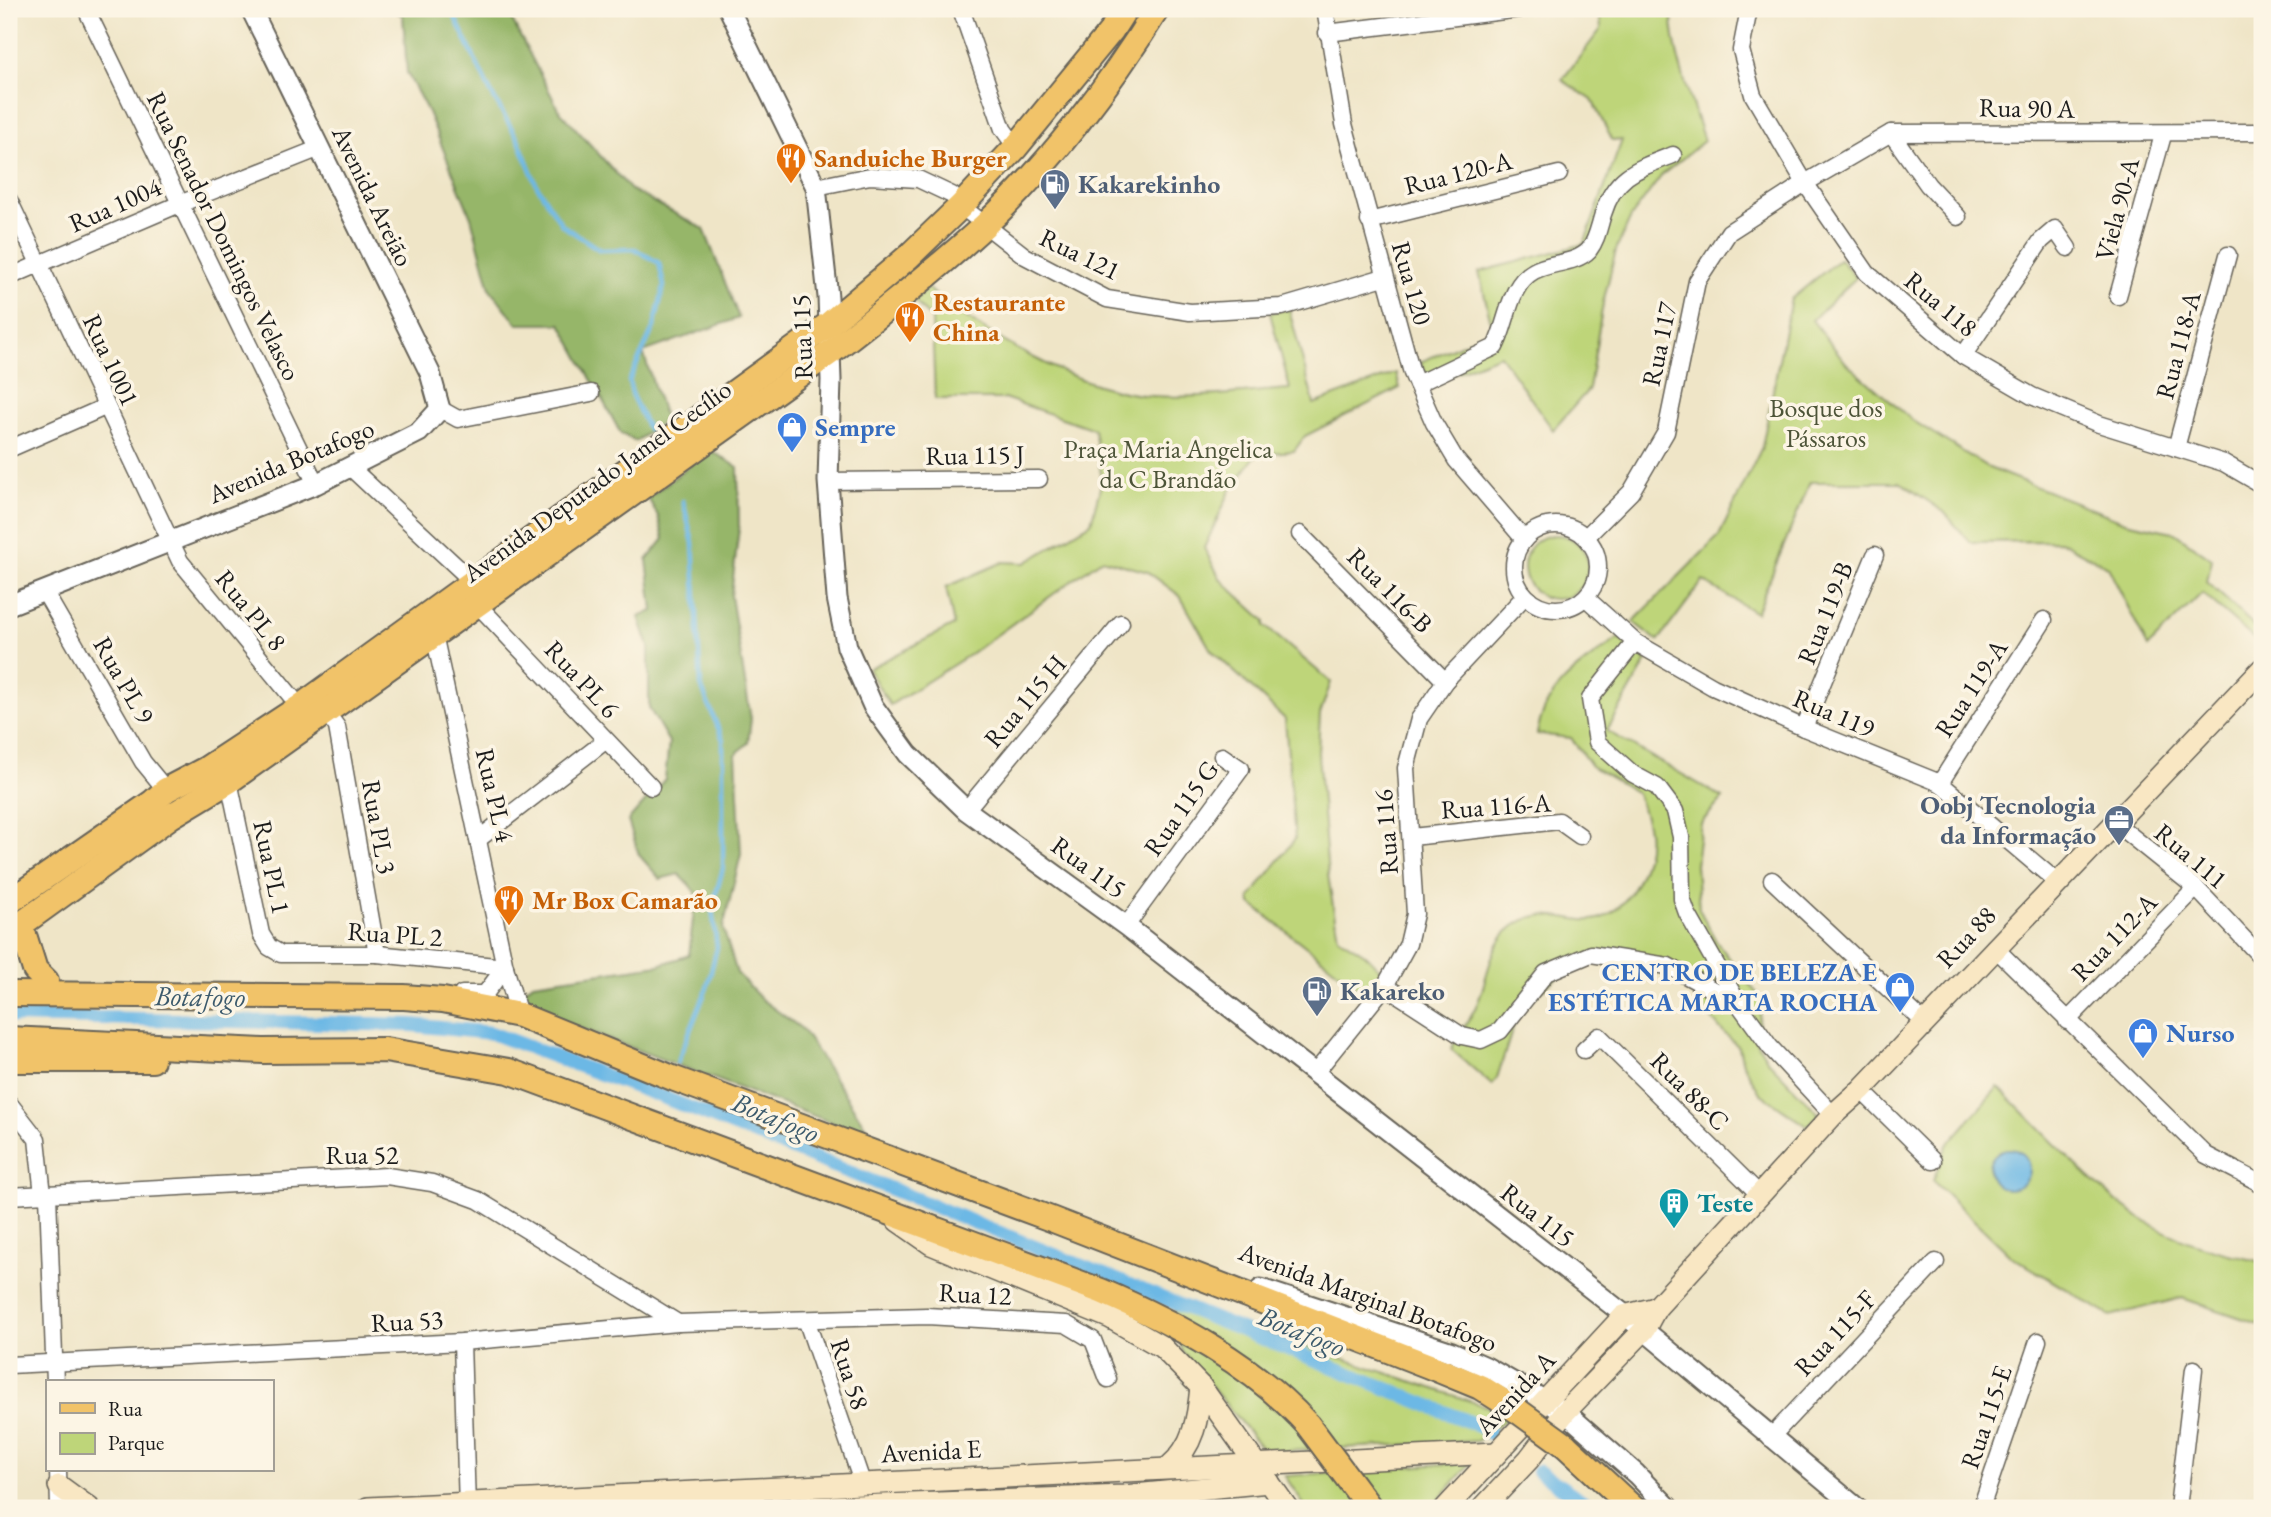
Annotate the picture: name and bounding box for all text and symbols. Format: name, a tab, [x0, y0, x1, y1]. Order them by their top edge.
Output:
street label: Rua Senador Domingos Velasco	[139, 86, 309, 386]
street label: Rua 90 A	[1979, 90, 2076, 126]
street label: Avenida Areião	[324, 119, 422, 272]
restaurant icon: Sanduiche Burger	[774, 141, 808, 185]
place label: Sanduiche Burger	[814, 141, 1007, 175]
street label: Rua 120-A	[1400, 143, 1517, 203]
street label: Viela 90-A	[2087, 153, 2147, 264]
fuel station icon: Kakarekinho	[1038, 167, 1072, 211]
place label: Kakarekinho	[1078, 167, 1220, 201]
street label: Rua 1004	[63, 169, 167, 240]
street label: Rua 121	[1034, 220, 1126, 288]
street label: Rua 120	[1384, 237, 1440, 329]
street label: Rua 118	[1897, 264, 1985, 344]
place label: Restaurante China	[933, 285, 1066, 349]
street label: Rua 118-A	[2147, 286, 2209, 403]
street label: Rua 115	[784, 294, 820, 380]
street label: Rua 117	[1634, 298, 1685, 389]
restaurant icon: Restaurante China	[893, 300, 927, 344]
street label: Rua 1001	[75, 309, 147, 411]
street label: Avenida Deputado Jamel Cecílio	[455, 372, 738, 591]
park label: Bosque dos Pássaros	[1769, 391, 1883, 455]
shop icon: Sempre	[775, 410, 809, 454]
place label: Sempre	[815, 410, 896, 444]
street label: Avenida Botafogo	[202, 411, 379, 512]
park label: Praça Maria Angelica da C Brandão	[1063, 432, 1273, 496]
street label: Rua 115 J	[925, 437, 1025, 473]
street label: Rua 116-B	[1340, 540, 1440, 640]
street label: Rua 119-B	[1789, 557, 1861, 669]
street label: Rua PL 8	[208, 562, 294, 658]
street label: Rua PL 9	[86, 630, 163, 730]
street label: Rua 119-A	[1927, 632, 2016, 744]
street label: Rua PL 6	[537, 633, 627, 725]
street label: Rua 115 H	[976, 647, 1074, 755]
street label: Rua 119	[1788, 681, 1880, 746]
street label: Rua PL 4	[468, 745, 522, 846]
street label: Rua 115 G	[1136, 753, 1226, 863]
street label: Rua PL 3	[354, 777, 404, 877]
street label: Rua 116-A	[1440, 785, 1553, 827]
street label: Rua 116	[1366, 788, 1406, 876]
place label: Oobj Tecnologia da Informação	[1920, 788, 2097, 852]
office icon: Oobj Tecnologia da Informação	[2102, 803, 2136, 847]
street label: Rua 111	[2147, 816, 2235, 896]
street label: Rua PL 1	[245, 817, 299, 917]
street label: Rua 115	[1045, 828, 1133, 906]
restaurant icon: Mr Box Camarão	[492, 883, 526, 927]
place label: Mr Box Camarão	[532, 883, 718, 917]
street label: Rua 112-A	[2063, 885, 2165, 989]
street label: Rua 88	[1929, 899, 2003, 975]
street label: Rua PL 2	[346, 914, 444, 954]
place label: CENTRO DE BELEZA E ESTÉTICA MARTA ROCHA	[1548, 955, 1877, 1019]
shop icon: CENTRO DE BELEZA E ESTÉTICA MARTA ROCHA	[1883, 970, 1917, 1014]
fuel station icon: Kakareko	[1300, 974, 1334, 1018]
place label: Kakareko	[1340, 974, 1445, 1008]
water label: Botafogo	[153, 977, 246, 1015]
shop icon: Nurso	[2126, 1016, 2160, 1060]
place label: Nurso	[2166, 1016, 2235, 1050]
street label: Rua 88-C	[1643, 1044, 1737, 1138]
water label: Botafogo	[726, 1083, 825, 1151]
street label: Rua 52	[326, 1138, 399, 1172]
street label: Rua 115	[1494, 1175, 1582, 1255]
building icon: Teste	[1657, 1186, 1691, 1230]
place label: Teste	[1697, 1186, 1754, 1220]
street label: Avenida Marginal Botafogo	[1235, 1236, 1501, 1358]
street label: Rua 12	[938, 1275, 1013, 1313]
street label: Rua 115-F	[1787, 1283, 1883, 1383]
water label: Botafogo	[1254, 1298, 1350, 1364]
street label: Rua 53	[370, 1302, 444, 1340]
street label: Rua 58	[823, 1334, 877, 1414]
street label: Avenida A	[1466, 1343, 1564, 1443]
street label: Rua 115-E	[1953, 1361, 2020, 1473]
legend	[46, 1380, 273, 1472]
text: Rua	[108, 1395, 143, 1422]
text: Parque	[108, 1429, 164, 1456]
street label: Avenida E	[879, 1431, 982, 1471]

